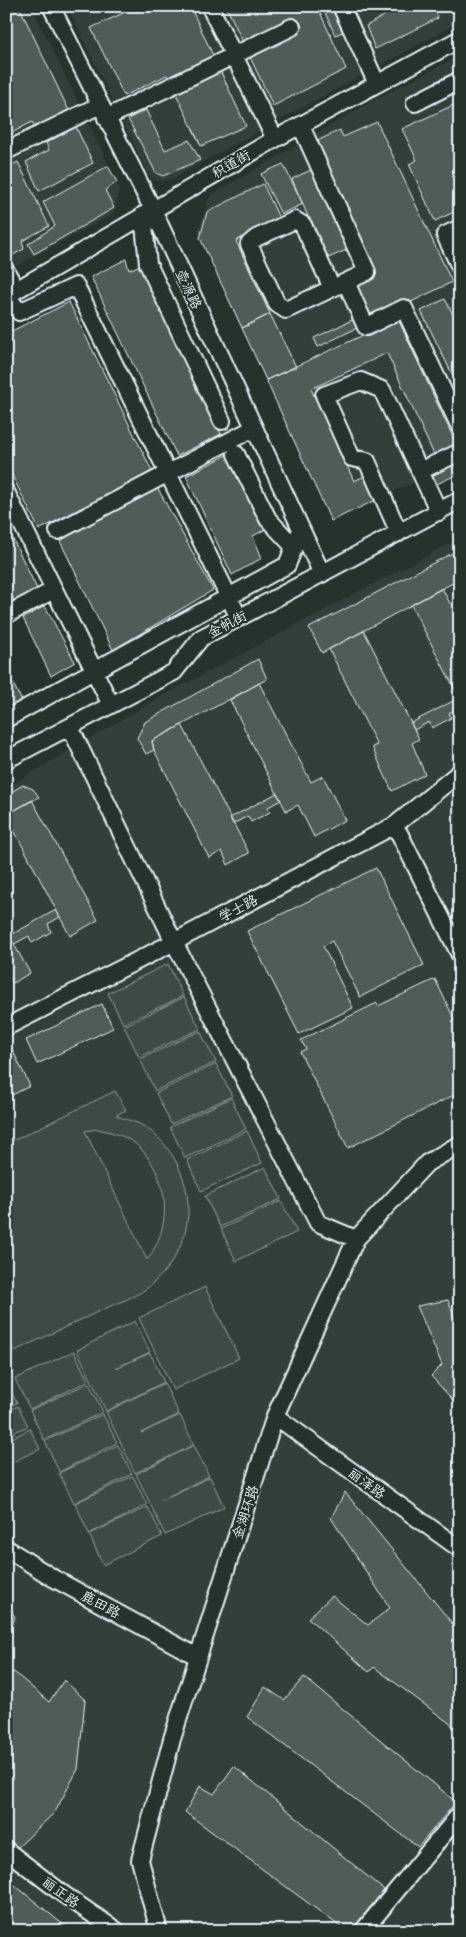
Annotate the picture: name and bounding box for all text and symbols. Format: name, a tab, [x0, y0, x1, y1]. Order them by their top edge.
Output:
street label: 积道街	[208, 145, 254, 182]
street label: 壶源路	[172, 266, 207, 312]
street label: 金帆街	[204, 605, 250, 642]
street label: 学士路	[215, 889, 261, 926]
street label: 丽泽路	[345, 1463, 390, 1503]
street label: 金湖环路	[227, 1482, 262, 1541]
street label: 鹿田路	[78, 1585, 124, 1622]
street label: 丽正路	[39, 1872, 84, 1912]

